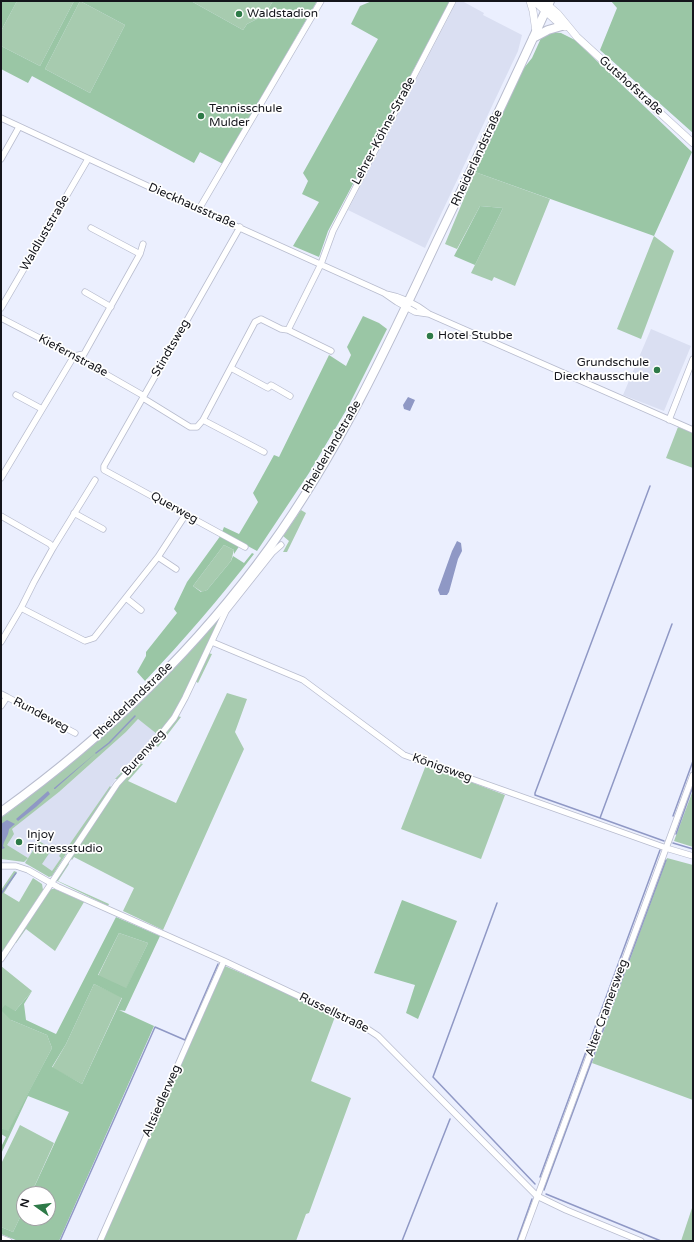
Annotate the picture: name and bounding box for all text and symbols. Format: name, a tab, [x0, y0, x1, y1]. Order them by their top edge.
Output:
place label: Waldstadion	[247, 7, 318, 21]
marker: Waldstadion	[234, 9, 244, 19]
street label: Gutshofstraße	[596, 53, 666, 119]
street label: Lehrer-Köhne-Straße	[349, 75, 419, 187]
place label: Tennisschule Mulder	[209, 102, 282, 130]
street label: Rheiderlandstraße	[448, 107, 506, 209]
marker: Tennisschule Mulder	[196, 111, 206, 121]
street label: Dieckhausstraße	[146, 180, 238, 232]
street label: Waldluststraße	[17, 192, 73, 274]
street label: Stindtsweg	[149, 317, 193, 379]
place label: Hotel Stubbe	[438, 329, 512, 343]
marker: Hotel Stubbe	[425, 331, 435, 341]
street label: Kiefernstraße	[36, 332, 110, 380]
place label: Grundschule Dieckhausschule	[554, 356, 649, 384]
marker: Grundschule Dieckhausschule	[652, 365, 662, 375]
street label: Rheiderlandstraße	[300, 398, 364, 496]
street label: Querweg	[148, 489, 200, 527]
street label: Rheiderlandstraße	[90, 659, 176, 743]
street label: Rundeweg	[11, 694, 71, 736]
street label: Burenweg	[119, 727, 169, 779]
street label: Königsweg	[410, 751, 474, 785]
place label: Injoy Fitnessstudio	[27, 828, 103, 856]
marker: Injoy Fitnessstudio	[14, 837, 24, 847]
street label: Alter Cramersweg	[583, 957, 631, 1059]
street label: Russellstraße	[297, 990, 371, 1036]
street label: Altsiedlerweg	[140, 1063, 184, 1139]
north arrow	[16, 1186, 56, 1226]
text: N	[17, 1197, 32, 1209]

